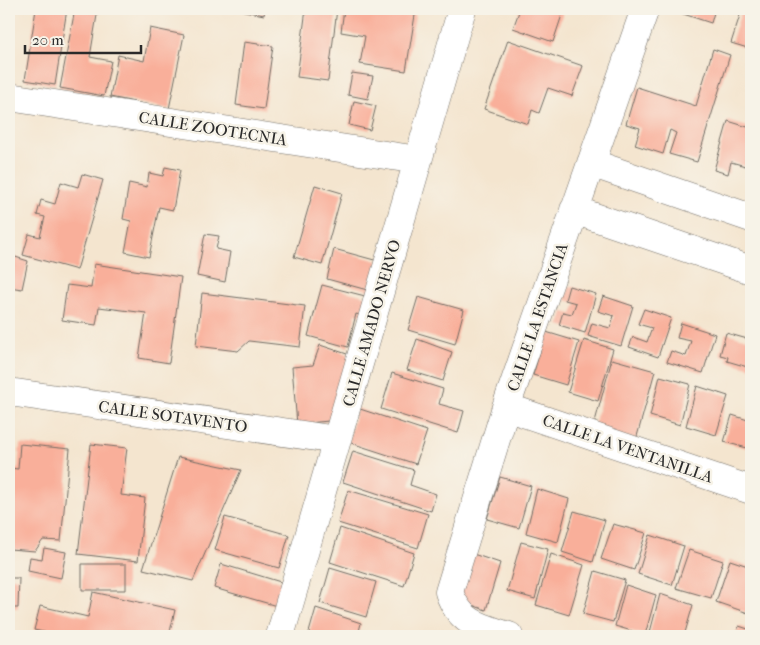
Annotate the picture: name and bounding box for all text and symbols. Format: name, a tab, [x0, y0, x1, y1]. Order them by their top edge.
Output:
scale bar	[25, 22, 141, 54]
text: 20 m	[32, 31, 64, 49]
street label: CALLE ZOOTECNIA	[137, 107, 289, 150]
street label: CALLE AMADO NERVO	[339, 238, 404, 409]
street label: CALLE LA ESTANCIA	[503, 240, 572, 394]
street label: CALLE SOTAVENTO	[97, 397, 249, 436]
street label: CALLE LA VENTANILLA	[540, 410, 716, 487]

